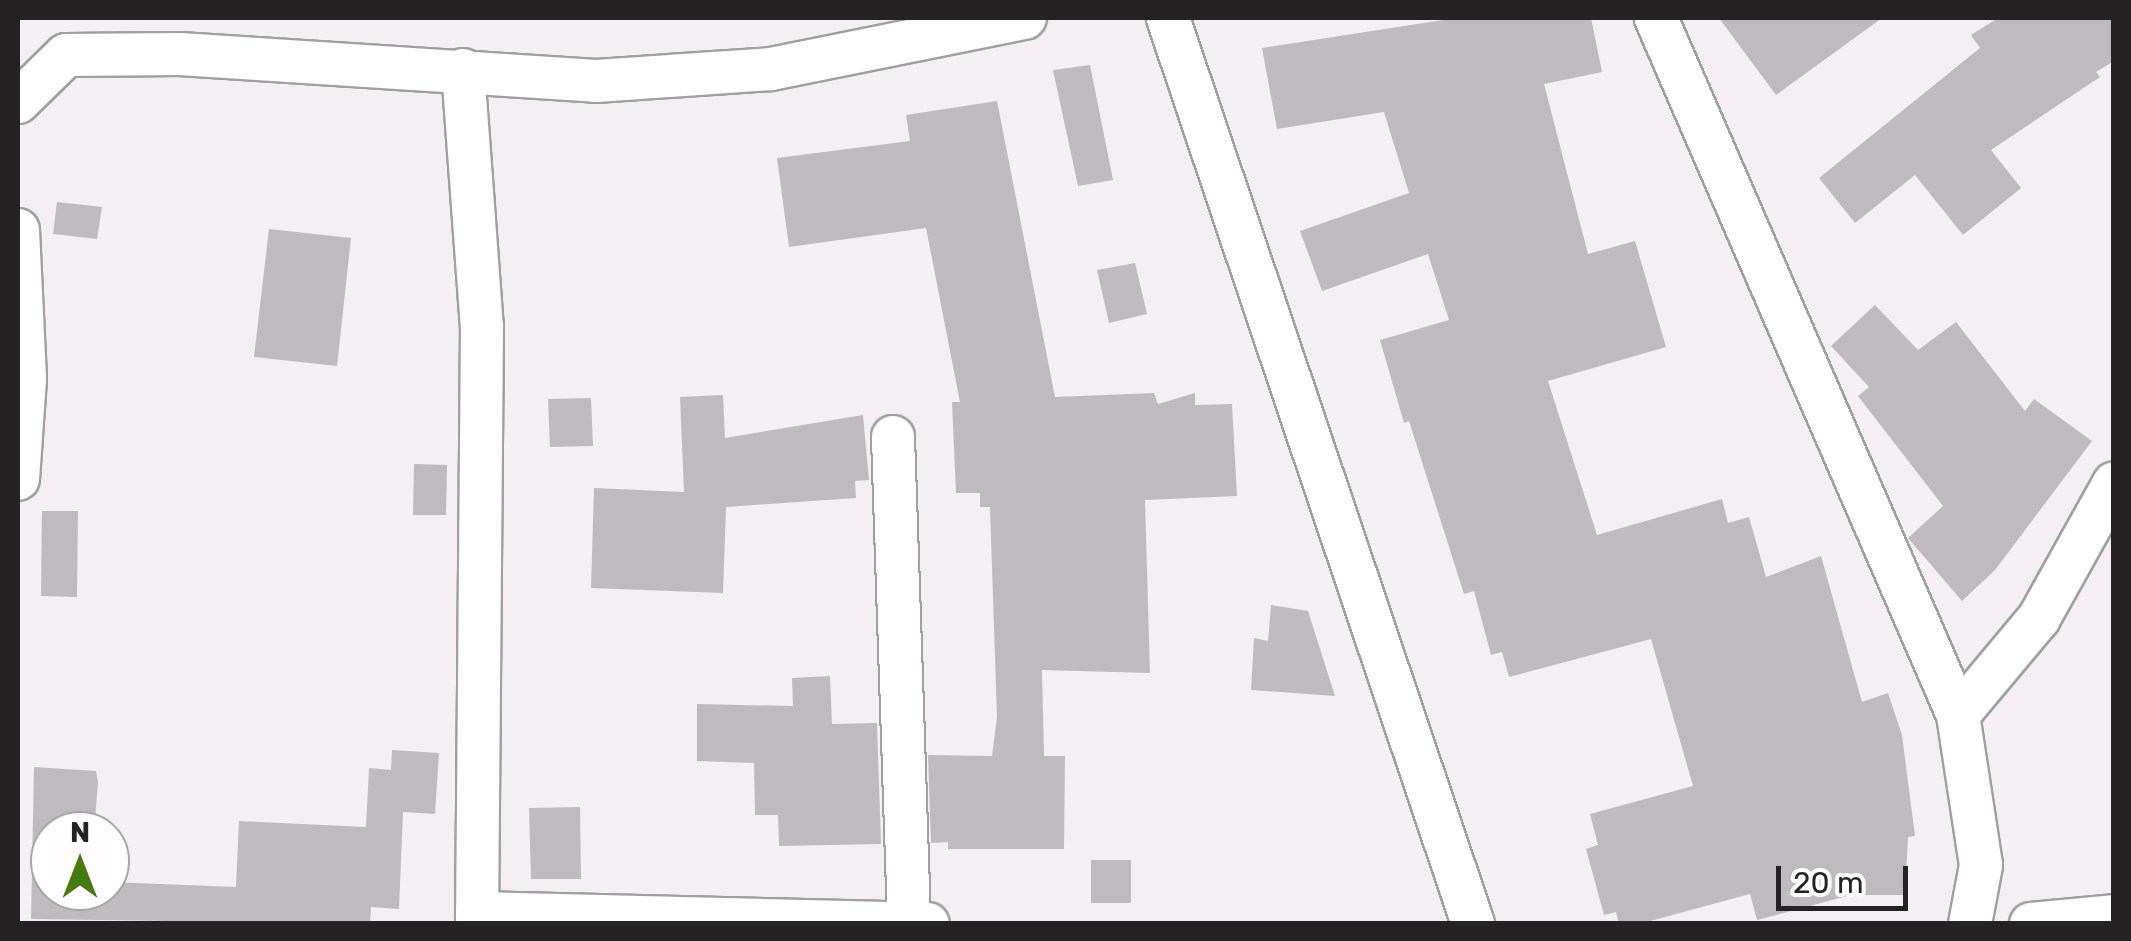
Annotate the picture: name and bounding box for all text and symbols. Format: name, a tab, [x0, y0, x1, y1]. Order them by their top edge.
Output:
north arrow	[30, 811, 130, 911]
text: N	[70, 816, 90, 849]
scale bar	[1781, 846, 1914, 908]
text: 20 m	[1793, 865, 1864, 901]

